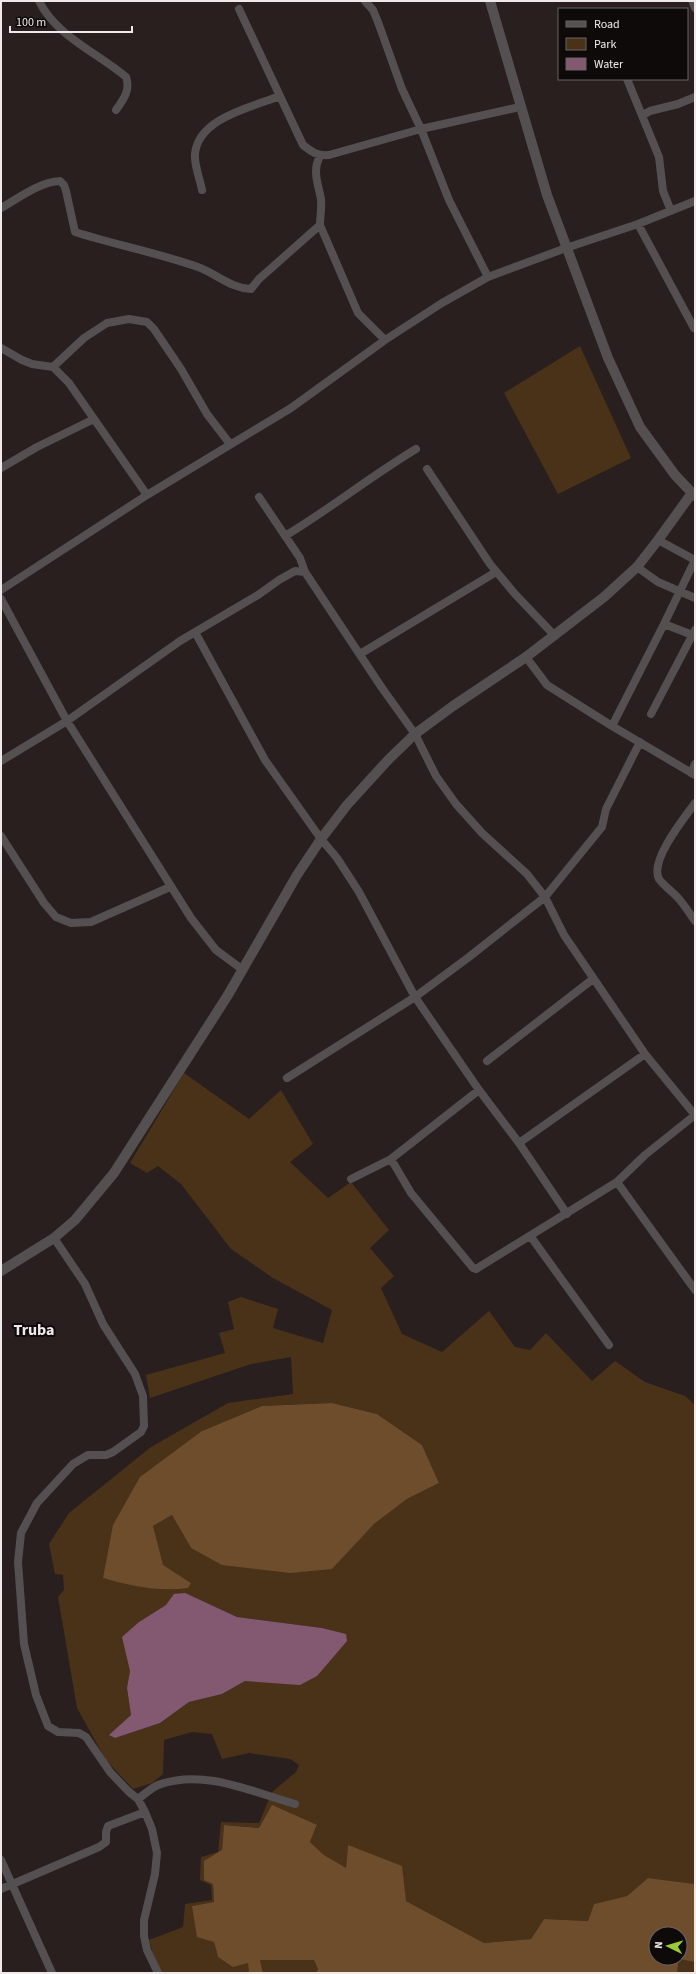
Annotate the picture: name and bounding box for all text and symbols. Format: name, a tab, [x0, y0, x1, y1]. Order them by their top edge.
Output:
scale bar	[10, 8, 132, 34]
legend	[558, 8, 688, 80]
text: 100 m	[16, 14, 46, 31]
text: Road	[594, 16, 620, 33]
text: Park	[594, 36, 616, 53]
text: Water	[594, 56, 624, 73]
district label: Truba	[13, 1319, 55, 1341]
north arrow	[648, 1926, 688, 1966]
text: N	[651, 1941, 666, 1949]

